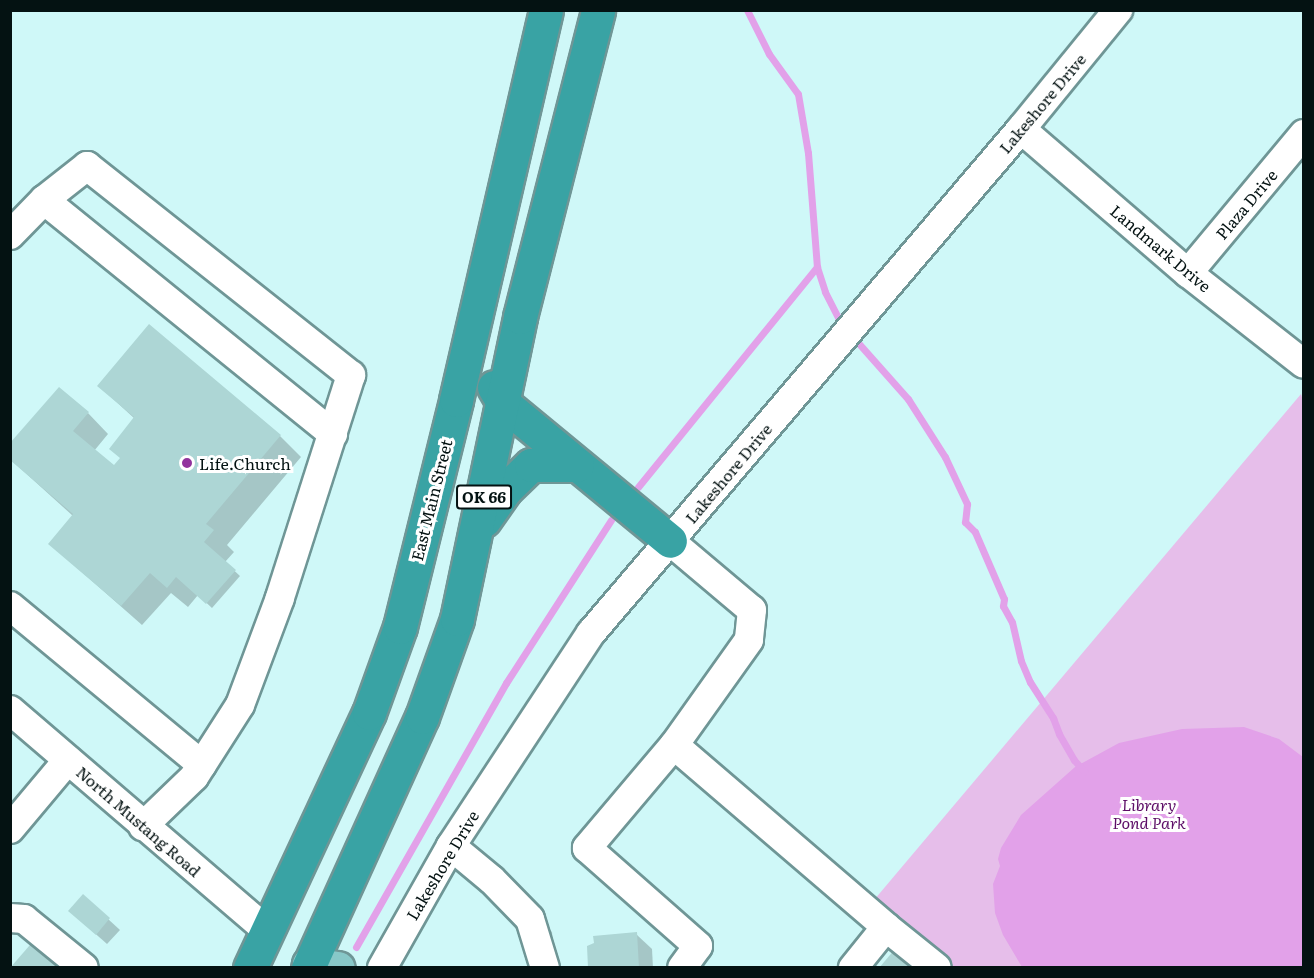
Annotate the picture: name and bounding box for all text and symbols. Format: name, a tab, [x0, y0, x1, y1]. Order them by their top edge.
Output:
street label: Lakeshore Drive	[995, 49, 1089, 157]
street label: Plaza Drive	[1211, 165, 1281, 243]
street label: Landmark Drive	[1107, 200, 1215, 296]
street label: Lakeshore Drive	[681, 419, 775, 527]
street label: East Main Street	[407, 437, 455, 563]
place label: Life.Church	[199, 453, 291, 473]
marker: Life.Church	[180, 456, 194, 470]
road number: OK 66	[456, 485, 512, 509]
street label: North Mustang Road	[73, 762, 205, 880]
park label: Library Pond Park	[1112, 794, 1186, 832]
street label: Lakeshore Drive	[402, 807, 482, 923]

